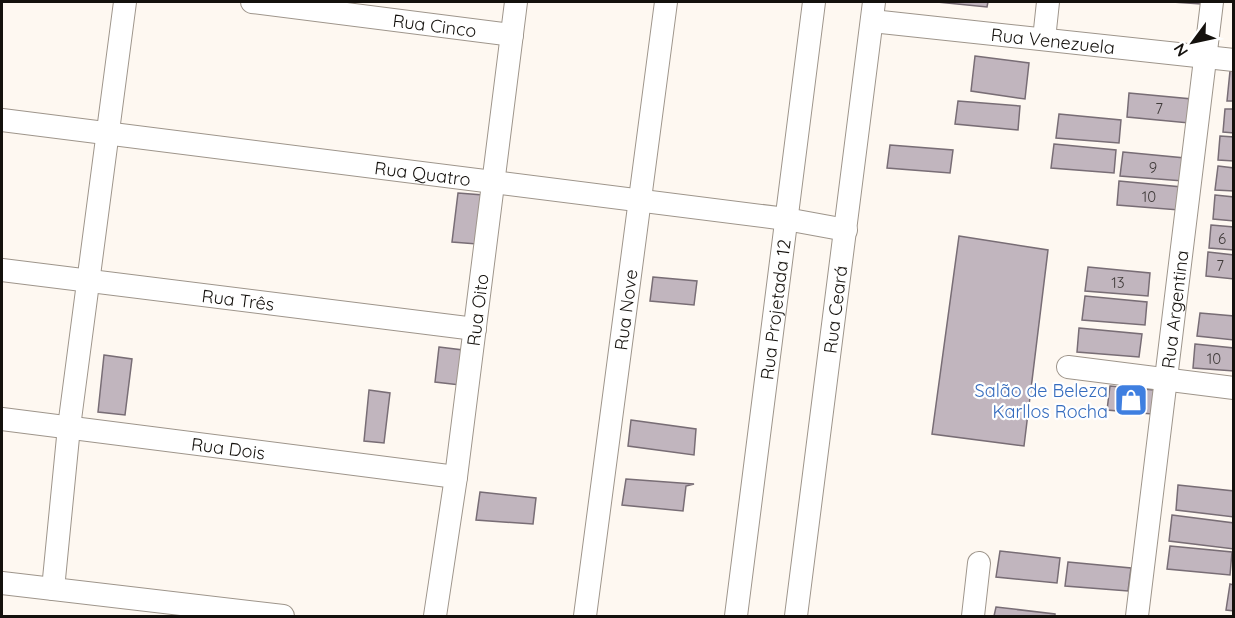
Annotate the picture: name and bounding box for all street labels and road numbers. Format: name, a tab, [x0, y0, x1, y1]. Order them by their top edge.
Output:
street label: Rua Cinco	[391, 8, 478, 42]
street label: Rua Venezuela	[990, 22, 1116, 59]
street label: Rua Quatro	[373, 156, 472, 191]
street label: Rua Projetada 12	[755, 238, 795, 381]
street label: Rua Argentina	[1156, 249, 1193, 370]
street label: Rua Ceará	[818, 264, 852, 355]
street label: Rua Nove	[609, 268, 642, 352]
street label: Rua Oito	[461, 272, 493, 347]
street label: Rua Três	[201, 284, 276, 315]
street label: Rua Dois	[190, 432, 266, 464]

